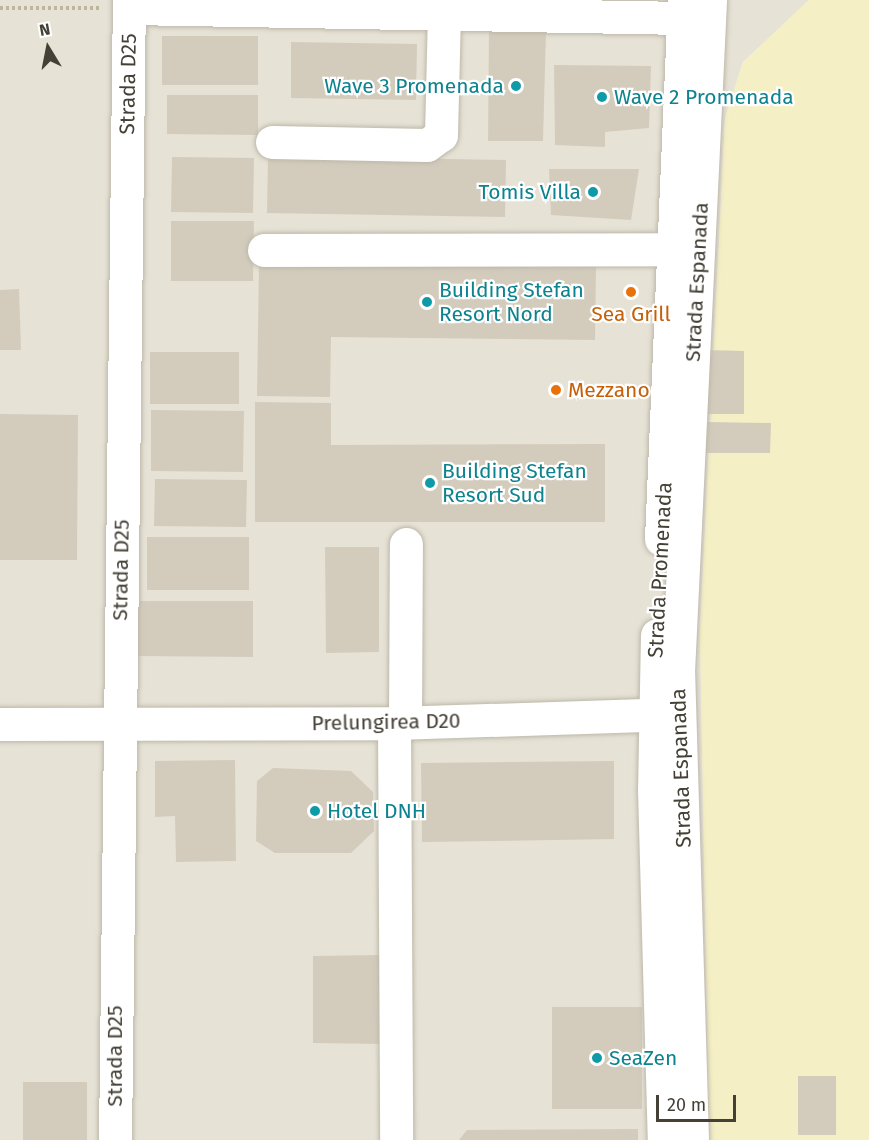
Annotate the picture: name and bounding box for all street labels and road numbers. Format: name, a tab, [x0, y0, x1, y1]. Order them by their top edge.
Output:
street label: Strada D25	[115, 33, 141, 135]
street label: Strada Espanada	[680, 202, 714, 362]
street label: Strada Promenada	[643, 481, 677, 659]
street label: Strada D25	[108, 519, 134, 621]
street label: Strada Espanada	[666, 688, 696, 848]
street label: Prelungirea D20	[311, 708, 461, 736]
street label: Strada D25	[102, 1005, 128, 1107]

